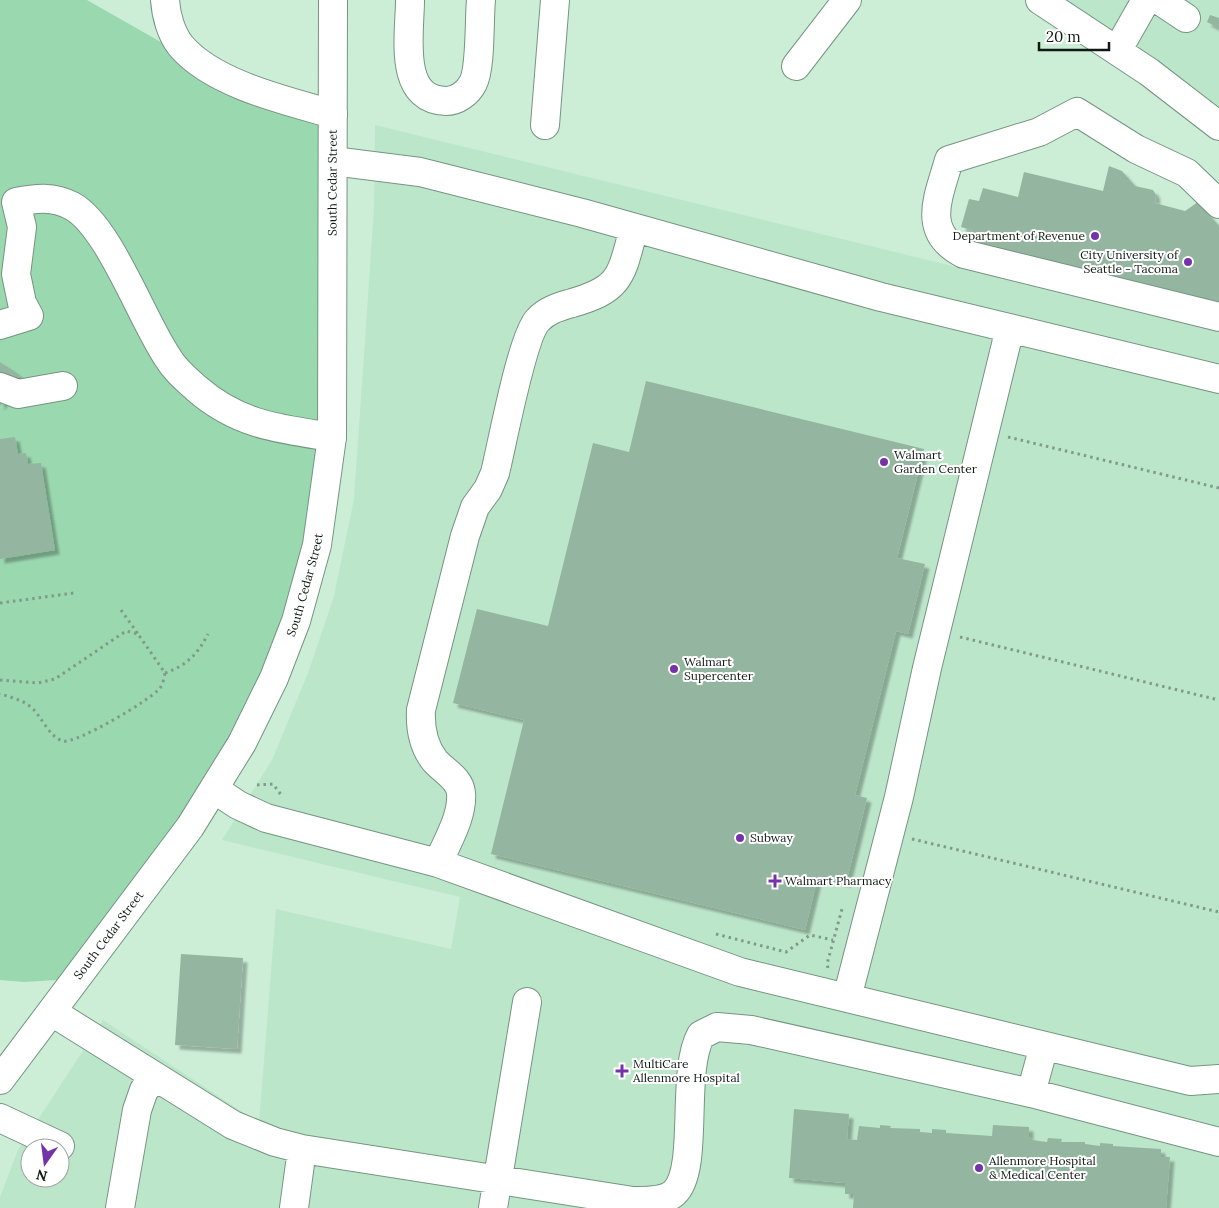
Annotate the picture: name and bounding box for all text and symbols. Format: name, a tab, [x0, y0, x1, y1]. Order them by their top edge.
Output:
scale bar	[1039, 20, 1109, 52]
text: 20 m	[1046, 27, 1081, 46]
street label: South Cedar Street	[324, 129, 340, 236]
place label: Department of Revenue	[953, 228, 1085, 243]
marker: Department of Revenue	[1089, 230, 1101, 242]
place label: City University of Seattle - Tacoma	[1080, 247, 1179, 276]
marker: City University of Seattle - Tacoma	[1182, 256, 1194, 268]
place label: Walmart Garden Center	[894, 447, 978, 476]
marker: Walmart Garden Center	[878, 456, 890, 468]
street label: South Cedar Street	[283, 532, 326, 639]
place label: Walmart Supercenter	[684, 654, 754, 683]
marker: Walmart Supercenter	[668, 663, 680, 675]
place label: Subway	[750, 830, 793, 845]
marker: Subway	[734, 832, 746, 844]
place label: Walmart Pharmacy	[785, 873, 892, 888]
marker: Walmart Pharmacy	[769, 875, 781, 887]
street label: South Cedar Street	[70, 888, 147, 982]
place label: MultiCare Allenmore Hospital	[632, 1056, 740, 1085]
marker: MultiCare Allenmore Hospital	[615, 1064, 629, 1078]
north arrow	[20, 1138, 70, 1188]
place label: Allenmore Hospital & Medical Center	[988, 1153, 1096, 1182]
marker: Allenmore Hospital & Medical Center	[973, 1162, 985, 1174]
text: N	[34, 1166, 49, 1186]

